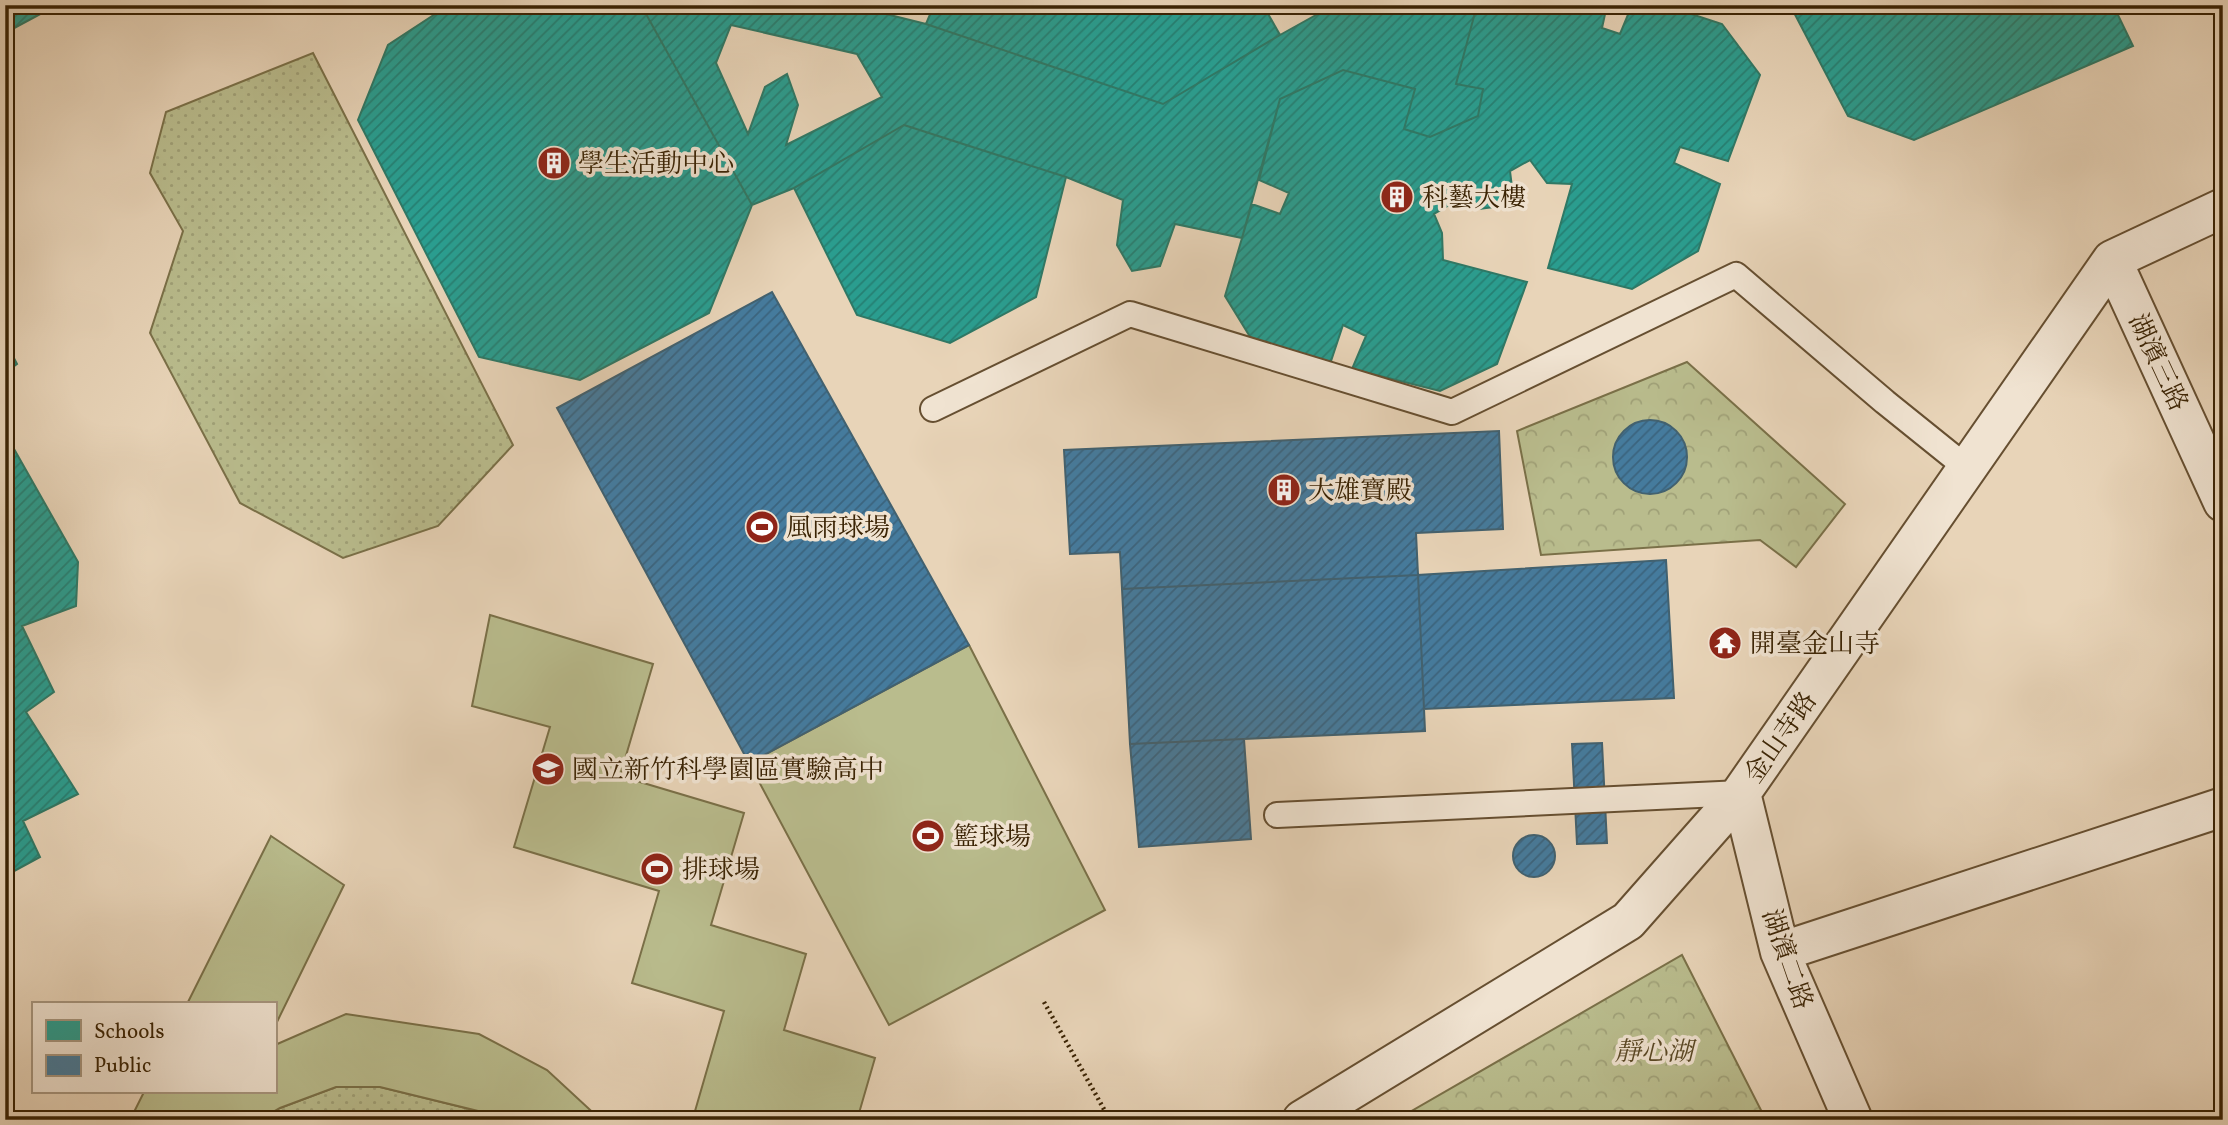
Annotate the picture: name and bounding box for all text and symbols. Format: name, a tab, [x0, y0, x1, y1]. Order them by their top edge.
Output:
building icon: 學生活動中心	[535, 144, 573, 182]
place label: 學生活動中心	[578, 147, 734, 183]
building icon: 科藝大樓	[1378, 178, 1416, 216]
place label: 科藝大樓	[1422, 181, 1526, 217]
street label: 湖濱三路	[2119, 308, 2195, 418]
building icon: 大雄寶殿	[1265, 471, 1303, 509]
place label: 大雄寶殿	[1308, 474, 1412, 510]
sports icon: 風雨球場	[743, 508, 781, 546]
place label: 風雨球場	[786, 511, 890, 547]
temple icon: 開臺金山寺	[1706, 624, 1744, 662]
place label: 開臺金山寺	[1750, 627, 1880, 663]
street label: 金山寺路	[1737, 685, 1826, 791]
school or university icon: 國立新竹科學園區實驗高中	[529, 750, 567, 788]
place label: 國立新竹科學園區實驗高中	[572, 753, 884, 789]
sports icon: 籃球場	[909, 817, 947, 855]
place label: 籃球場	[953, 820, 1031, 856]
sports icon: 排球場	[638, 850, 676, 888]
place label: 排球場	[682, 853, 760, 889]
street label: 湖濱二路	[1752, 905, 1820, 1015]
legend	[32, 1002, 276, 1094]
text: Schools	[94, 1018, 164, 1047]
park label: 靜心湖	[1615, 1035, 1697, 1071]
text: Public	[94, 1052, 151, 1081]

